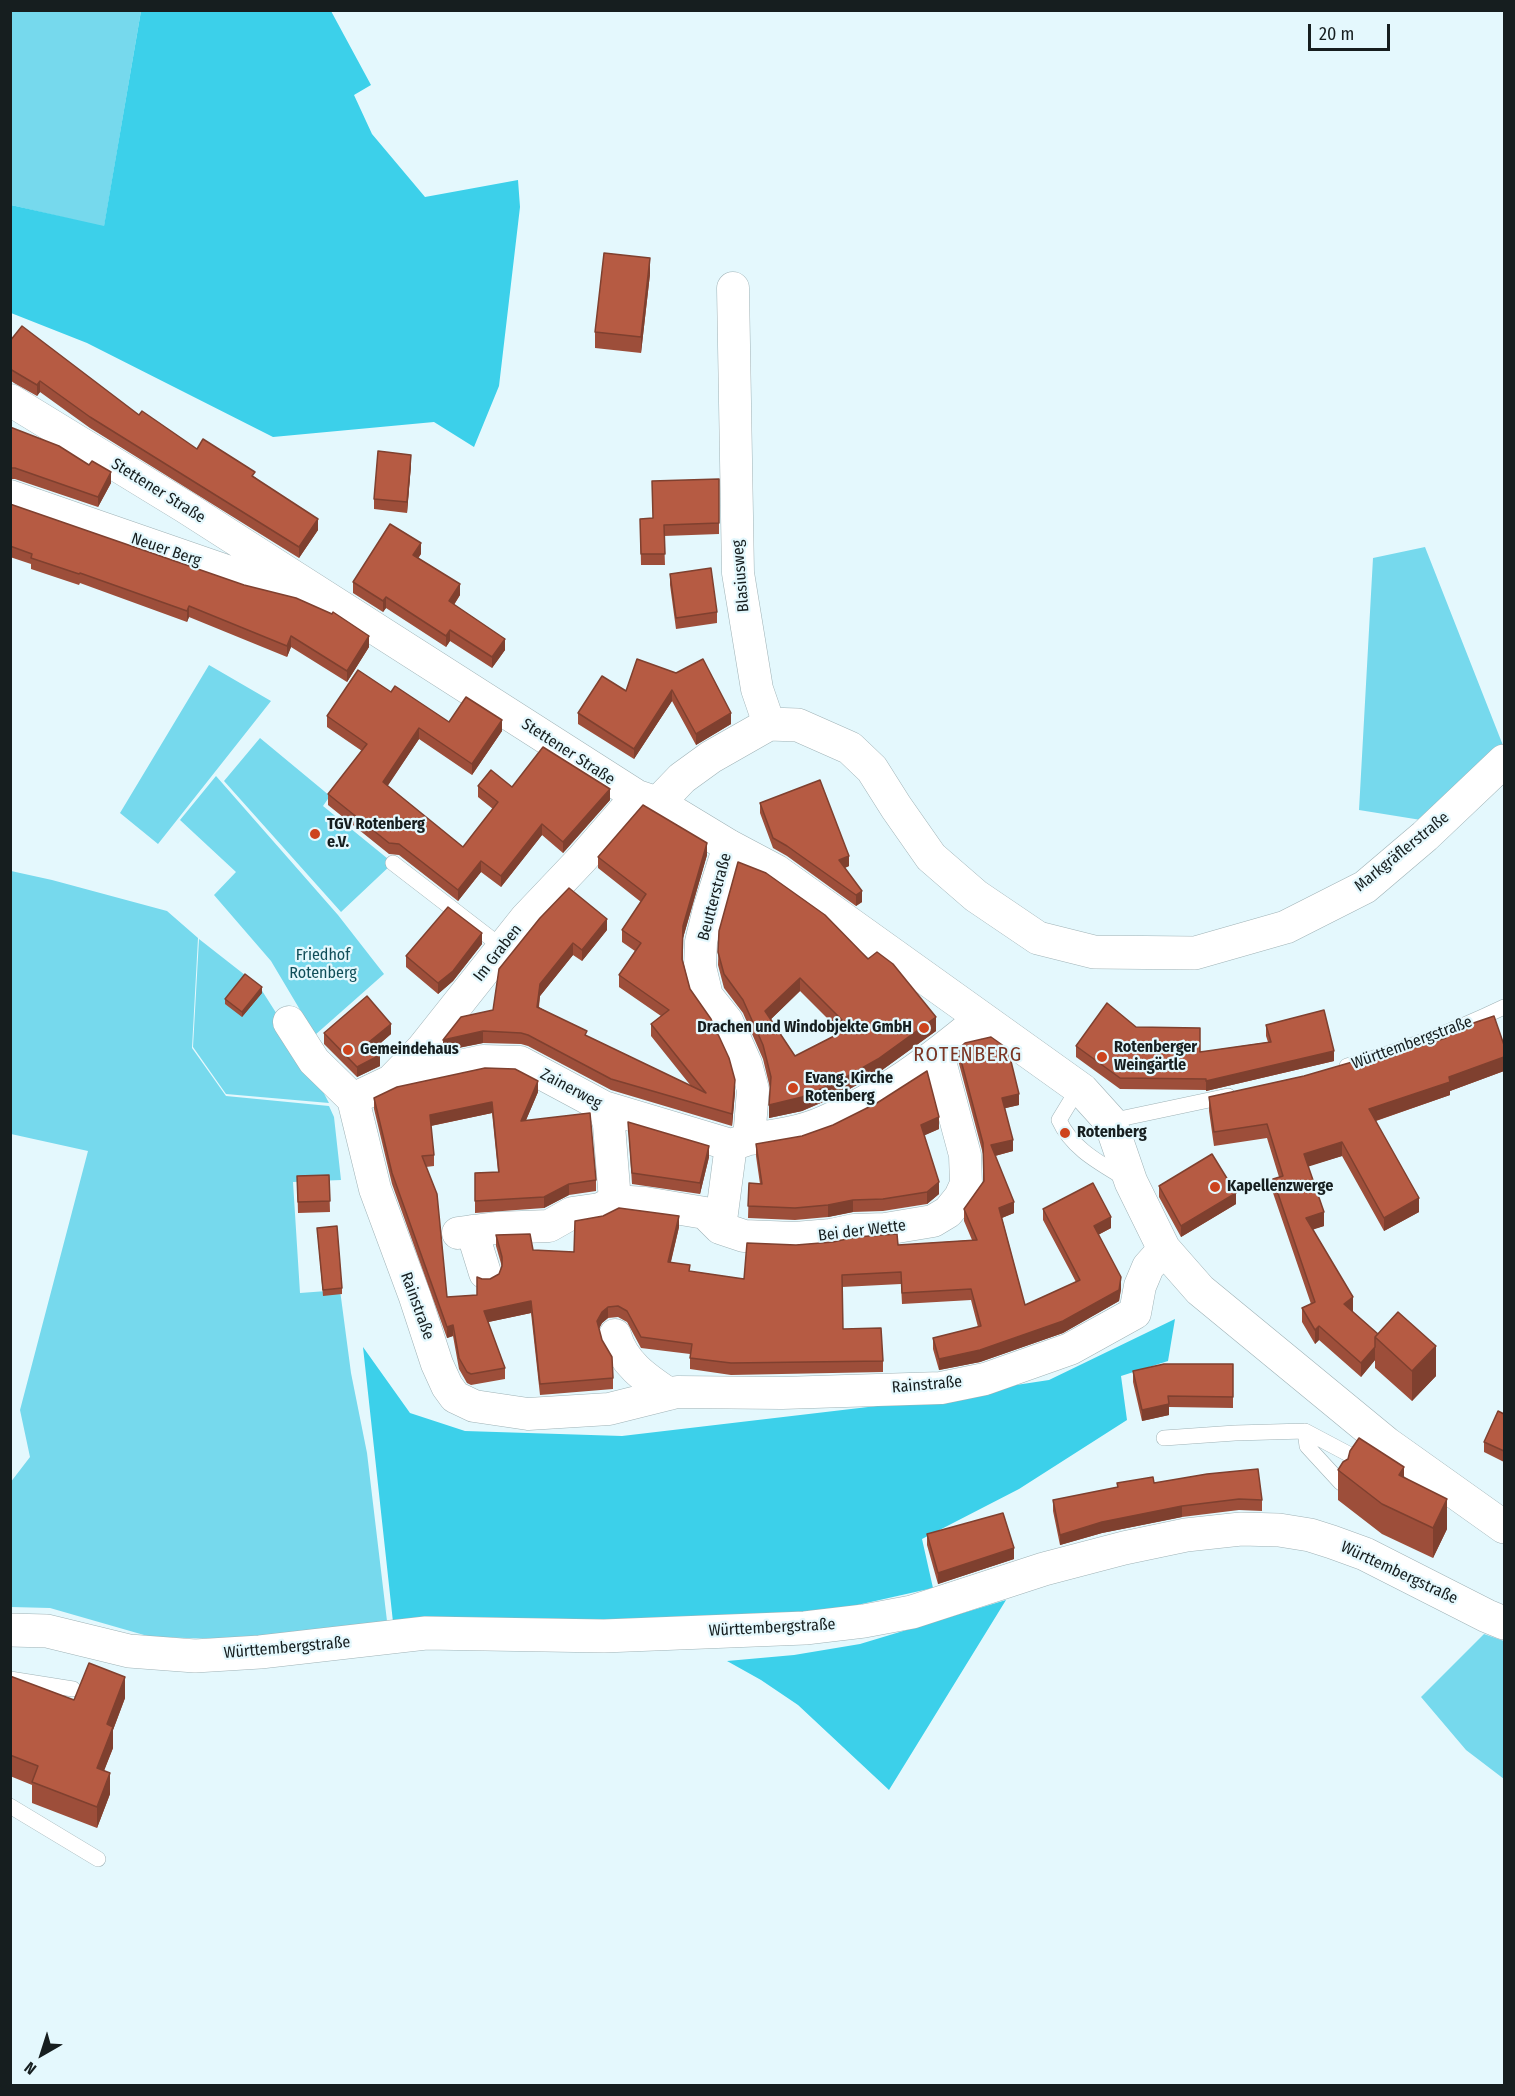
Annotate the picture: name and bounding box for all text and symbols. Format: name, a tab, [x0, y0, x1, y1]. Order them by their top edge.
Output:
scale bar	[1311, 12, 1394, 50]
text: 20 m	[1319, 23, 1354, 45]
street label: Stettener Straße	[107, 454, 209, 528]
street label: Neuer Berg	[128, 529, 204, 571]
street label: Blasiusweg	[728, 539, 754, 613]
street label: Stettener Straße	[518, 715, 618, 789]
street label: Markgräflerstraße	[1351, 808, 1453, 896]
place label: TGV Rotenberg e.V.	[327, 815, 425, 853]
marker: TGV Rotenberg e.V.	[308, 827, 322, 841]
street label: Beutterstraße	[694, 851, 736, 943]
street label: Im Graben	[470, 921, 526, 985]
park label: Friedhof Rotenberg	[289, 946, 357, 984]
street label: Württembergstraße	[1349, 1012, 1475, 1074]
place label: Drachen und Windobjekte GmbH	[697, 1018, 912, 1038]
marker: Drachen und Windobjekte GmbH	[917, 1021, 931, 1035]
place label: Rotenberger Weingärtle	[1114, 1038, 1197, 1076]
place label: Gemeindehaus	[360, 1040, 459, 1060]
marker: Gemeindehaus	[341, 1043, 355, 1057]
district label: ROTENBERG	[913, 1043, 1023, 1067]
marker: Rotenberger Weingärtle	[1095, 1050, 1109, 1064]
street label: Zainerweg	[537, 1065, 605, 1113]
place label: Evang. Kirche Rotenberg	[805, 1069, 893, 1107]
marker: Evang. Kirche Rotenberg	[786, 1081, 800, 1095]
place label: Rotenberg	[1077, 1123, 1147, 1143]
marker: Rotenberg	[1058, 1126, 1072, 1140]
place label: Kapellenzwerge	[1227, 1177, 1333, 1197]
marker: Kapellenzwerge	[1208, 1180, 1222, 1194]
street label: Bei der Wette	[817, 1216, 907, 1246]
street label: Rainstraße	[396, 1270, 438, 1342]
street label: Rainstraße	[891, 1372, 963, 1398]
street label: Württembergstraße	[1337, 1537, 1461, 1609]
street label: Württembergstraße	[708, 1615, 836, 1641]
street label: Württembergstraße	[223, 1633, 351, 1663]
north arrow	[12, 2024, 72, 2084]
text: N	[21, 2058, 40, 2079]

